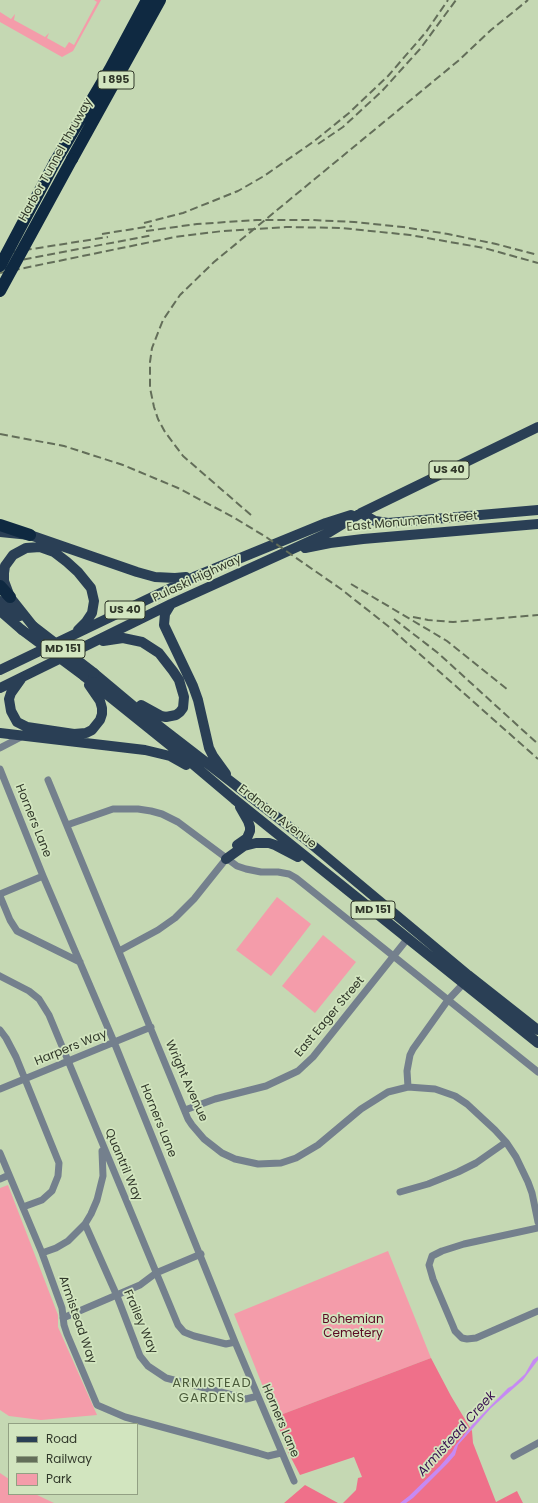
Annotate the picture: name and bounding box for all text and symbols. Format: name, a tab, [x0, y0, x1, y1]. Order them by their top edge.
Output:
road number: I 895	[98, 71, 134, 89]
street label: Harbor Tunnel Thruway	[16, 96, 96, 224]
road number: US 40	[429, 461, 469, 479]
street label: East Monument Street	[346, 509, 478, 535]
street label: Pulaski Highway	[150, 552, 244, 606]
road number: US 40	[105, 601, 145, 619]
road number: MD 151	[41, 640, 85, 658]
street label: Horners Lane	[12, 782, 54, 860]
street label: Erdman Avenue	[235, 782, 319, 852]
road number: MD 151	[351, 901, 395, 919]
street label: East Eager Street	[292, 974, 368, 1060]
street label: Harpers Way	[33, 1027, 109, 1069]
street label: Wright Avenue	[162, 1038, 210, 1124]
street label: Horners Lane	[137, 1082, 179, 1160]
street label: Quantril Way	[101, 1127, 145, 1203]
street label: Armistead Way	[55, 1274, 99, 1366]
street label: Frailey Way	[120, 1288, 160, 1356]
park label: Bohemian Cemetery	[322, 1313, 384, 1341]
district label: ARMISTEAD GARDENS	[172, 1376, 252, 1407]
street label: Horners Lane	[258, 1382, 302, 1460]
water label: Armistead Creek	[415, 1388, 499, 1480]
legend	[8, 1423, 138, 1495]
text: Road	[46, 1430, 77, 1447]
text: Railway	[46, 1450, 92, 1467]
text: Park	[46, 1470, 72, 1487]

